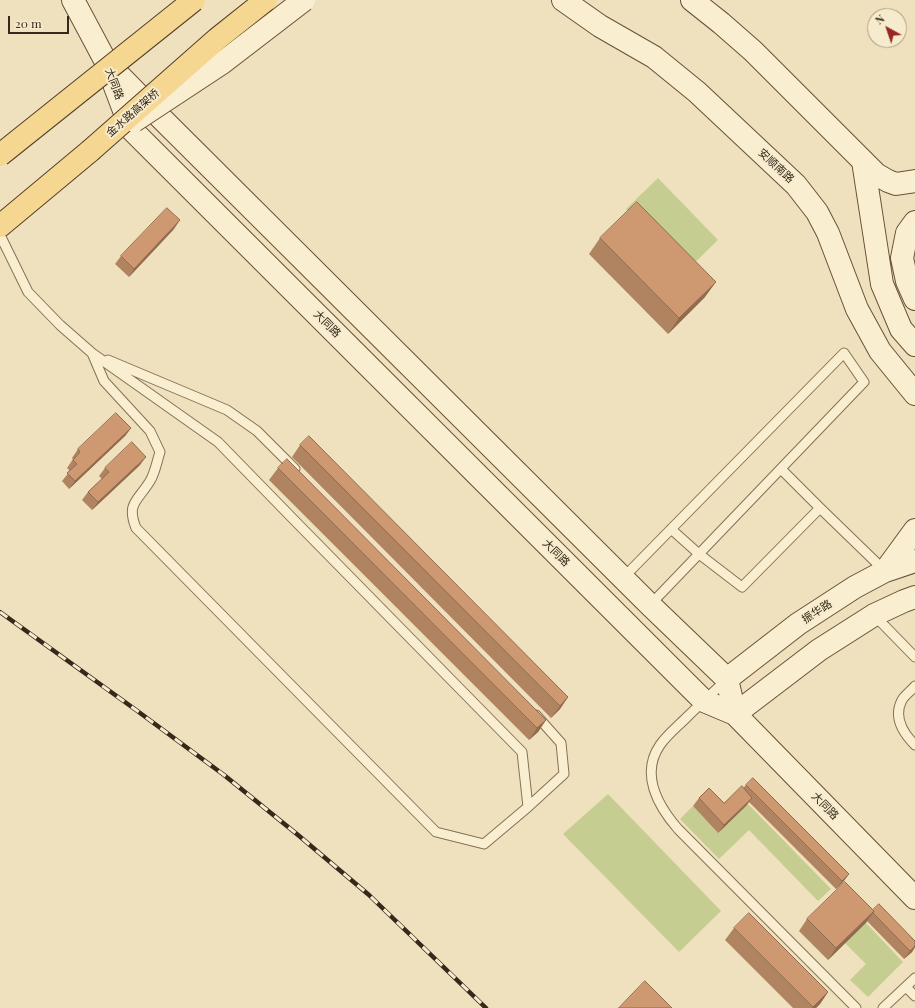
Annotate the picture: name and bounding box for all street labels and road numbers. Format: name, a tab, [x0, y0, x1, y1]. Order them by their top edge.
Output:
street label: 大同路	[102, 66, 126, 102]
street label: 金水路高架桥	[104, 86, 162, 140]
street label: 安顺南路	[755, 146, 797, 186]
street label: 大同路	[311, 308, 343, 340]
street label: 大同路	[540, 537, 572, 569]
street label: 振华路	[800, 597, 834, 627]
street label: 大同路	[809, 790, 841, 822]

